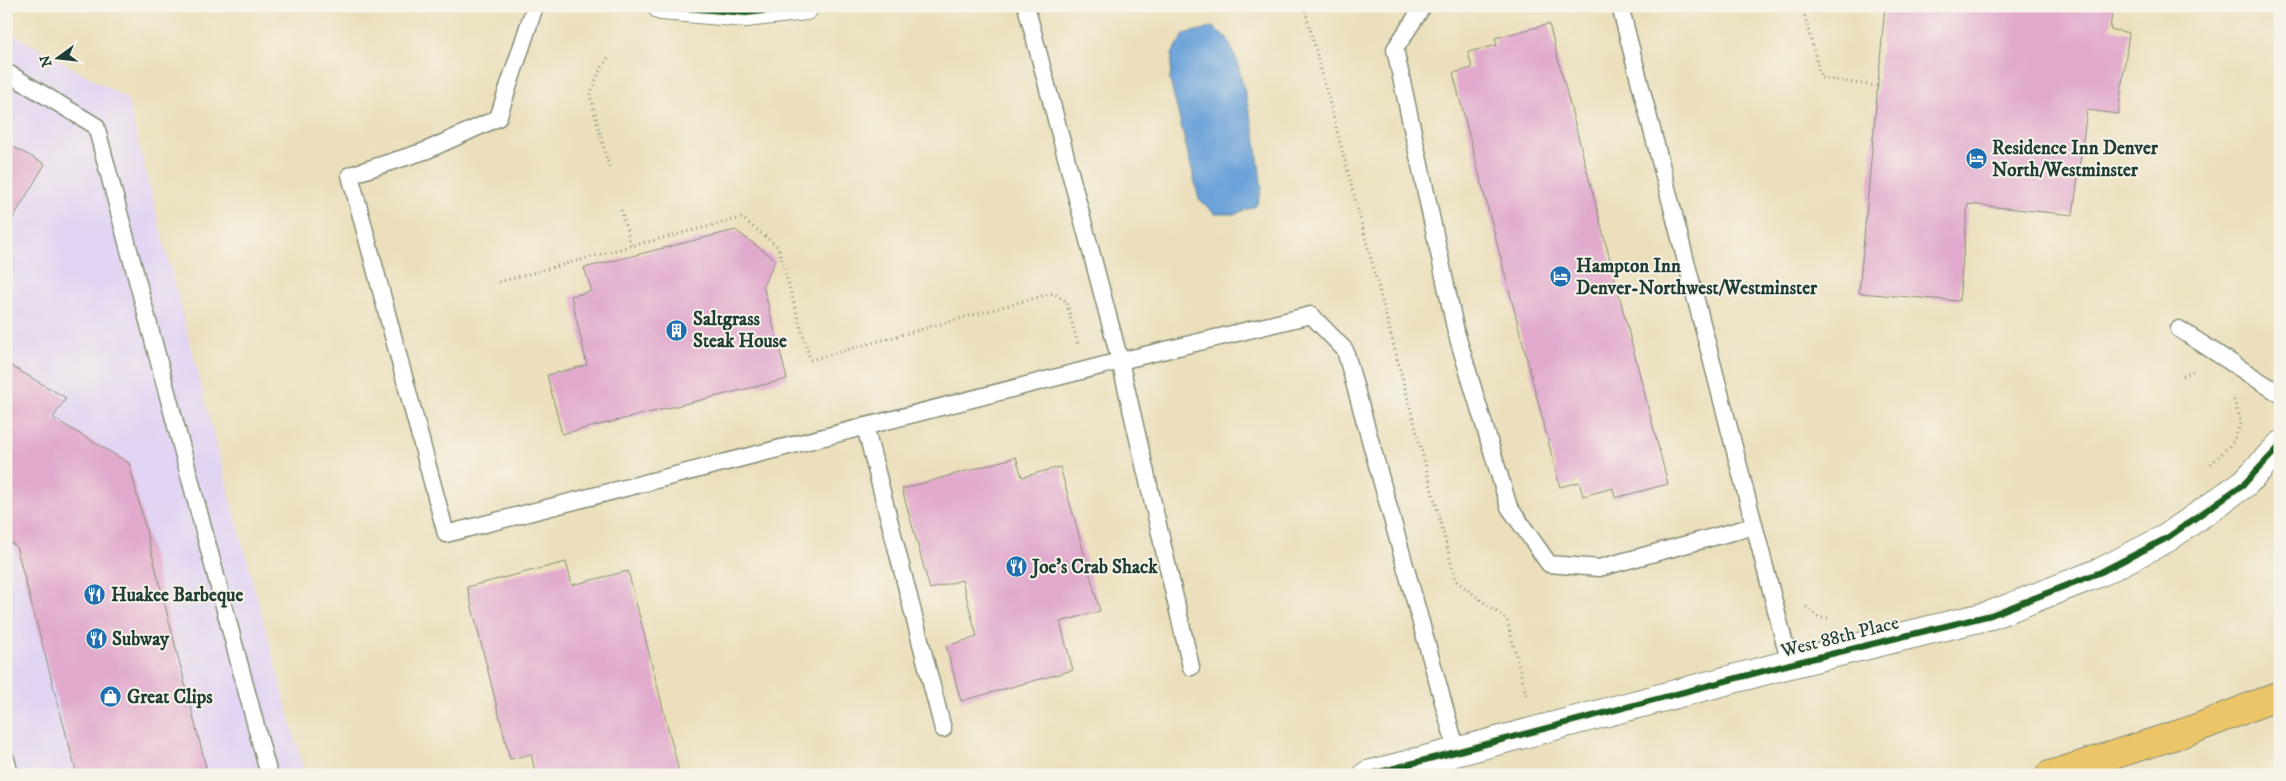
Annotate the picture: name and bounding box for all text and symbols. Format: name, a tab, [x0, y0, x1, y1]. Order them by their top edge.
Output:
north arrow	[32, 32, 82, 82]
text: N	[36, 53, 57, 69]
place label: Residence Inn Denver North/Westminster	[1992, 137, 2159, 182]
hotel icon: Residence Inn Denver North/Westminster	[1964, 147, 1988, 171]
place label: Hampton Inn Denver-Northwest/Westminster	[1576, 255, 1818, 300]
hotel icon: Hampton Inn Denver-Northwest/Westminster	[1548, 265, 1572, 289]
place label: Saltgrass Steak House	[693, 308, 787, 353]
building icon: Saltgrass Steak House	[665, 318, 689, 342]
restaurant icon: Joe's Crab Shack	[1004, 555, 1028, 579]
place label: Joe's Crab Shack	[1030, 556, 1158, 579]
restaurant icon: Huakee Barbeque	[83, 583, 107, 607]
place label: Huakee Barbeque	[111, 584, 243, 608]
street label: West 88th Place	[1778, 611, 1902, 663]
restaurant icon: Subway	[84, 627, 108, 651]
place label: Subway	[112, 628, 170, 651]
shop icon: Great Clips	[99, 685, 123, 709]
place label: Great Clips	[127, 686, 213, 709]

